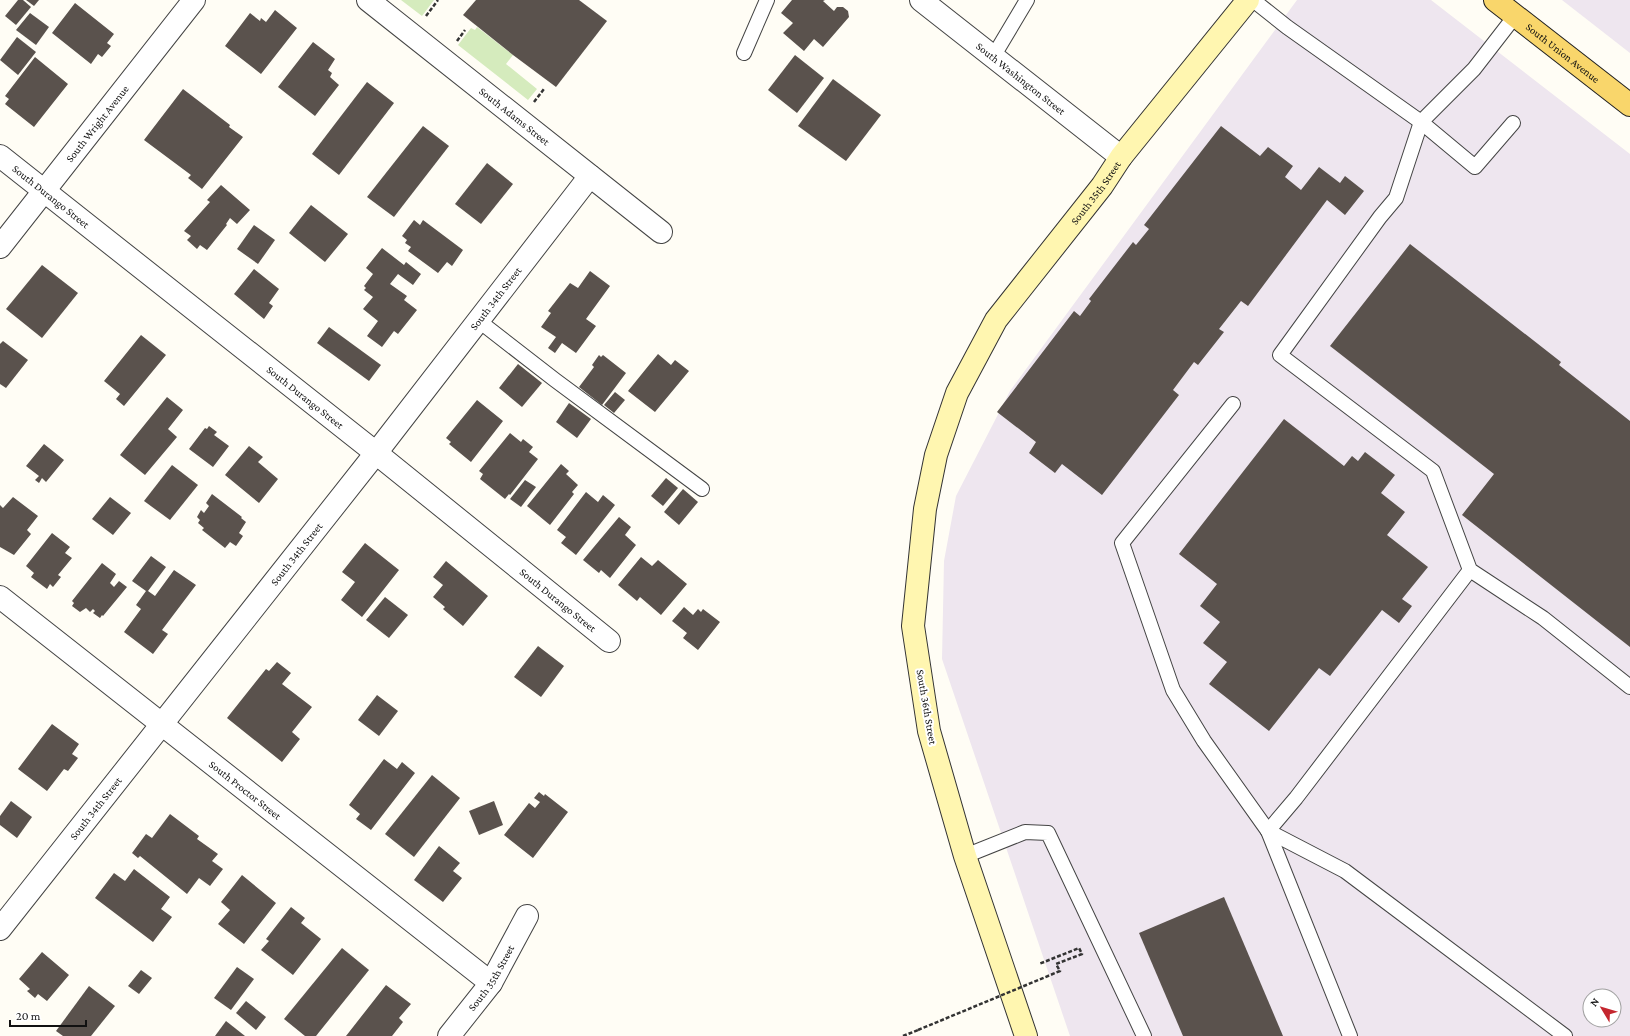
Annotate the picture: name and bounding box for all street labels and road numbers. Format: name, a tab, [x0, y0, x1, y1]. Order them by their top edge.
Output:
street label: South Union Avenue	[1524, 20, 1602, 85]
street label: South Washington Street	[974, 40, 1068, 117]
street label: South Wright Avenue	[63, 83, 131, 164]
street label: South Adams Street	[477, 85, 552, 148]
street label: South 35th Street	[1068, 158, 1123, 227]
street label: South Durango Street	[10, 162, 92, 231]
street label: South 34th Street	[467, 264, 524, 332]
street label: South Durango Street	[264, 363, 346, 431]
street label: South 34th Street	[268, 520, 325, 588]
street label: South Durango Street	[517, 565, 599, 634]
street label: South 36th Street	[914, 668, 940, 746]
street label: South Proctor Street	[207, 758, 284, 822]
street label: South 34th Street	[67, 774, 124, 842]
street label: South 35th Street	[465, 943, 516, 1013]

